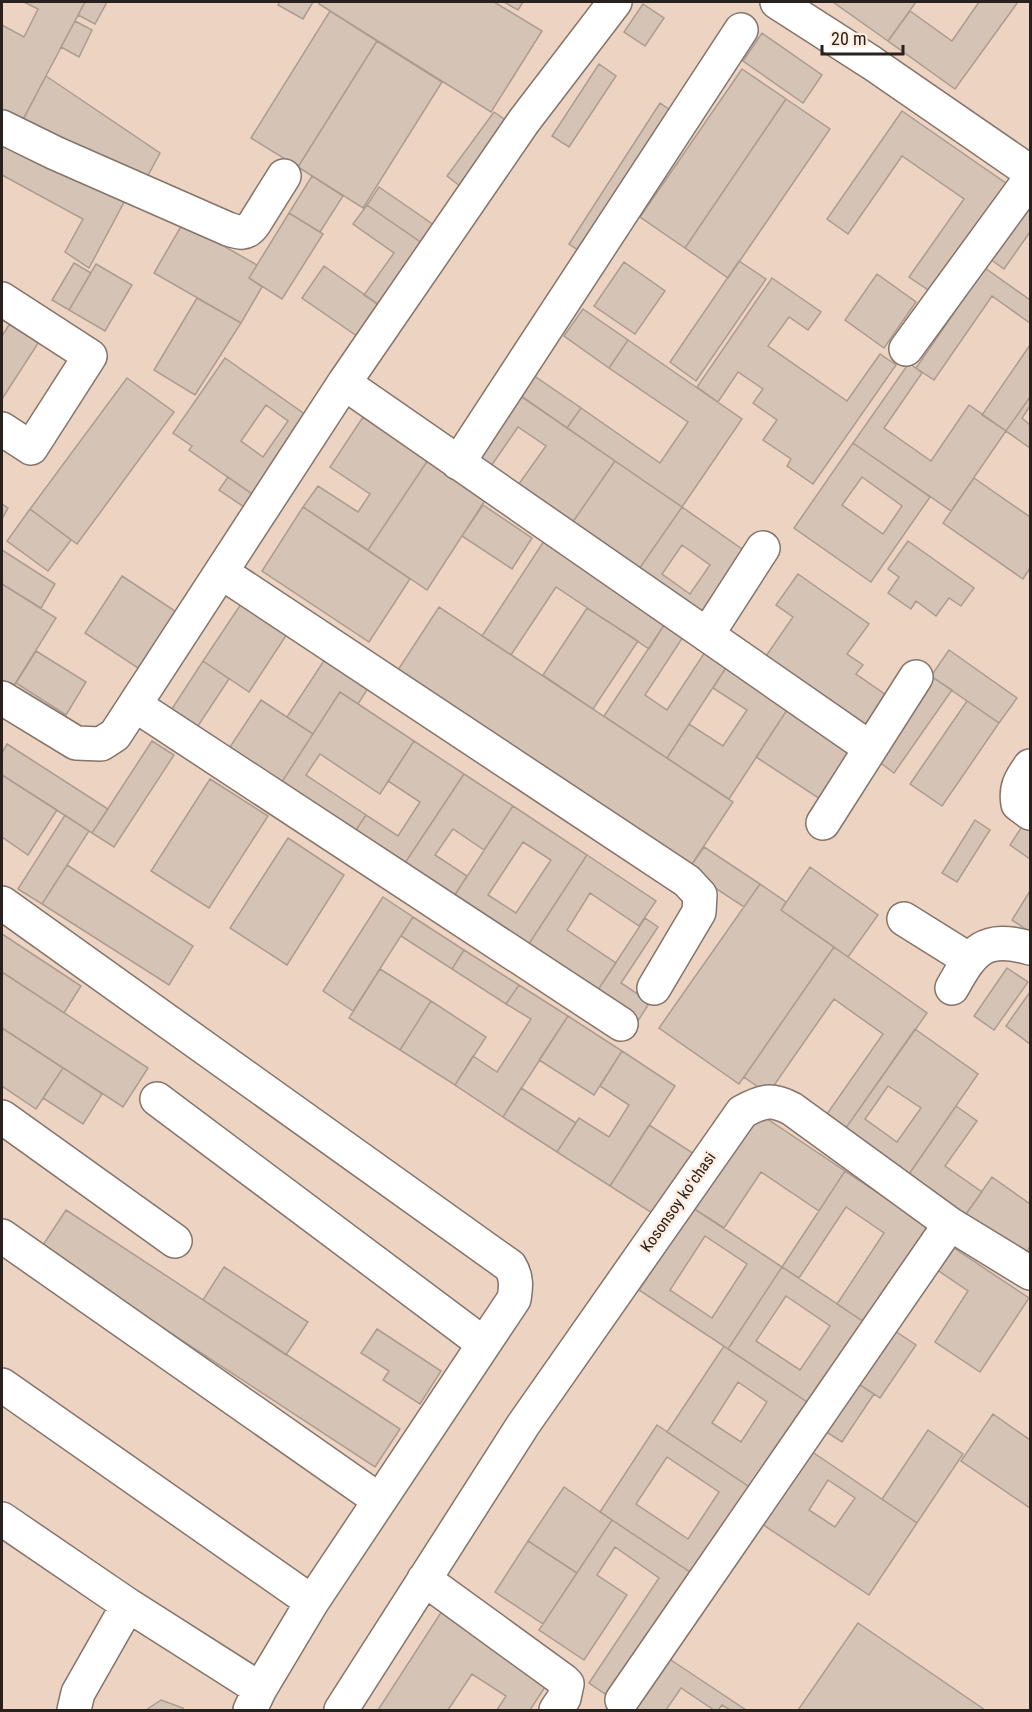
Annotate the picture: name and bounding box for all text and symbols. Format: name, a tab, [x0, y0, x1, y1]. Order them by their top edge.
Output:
scale bar	[822, 18, 903, 56]
text: 20 m	[831, 28, 866, 49]
street label: Kosonsoy koʻchasi	[636, 1148, 720, 1256]

